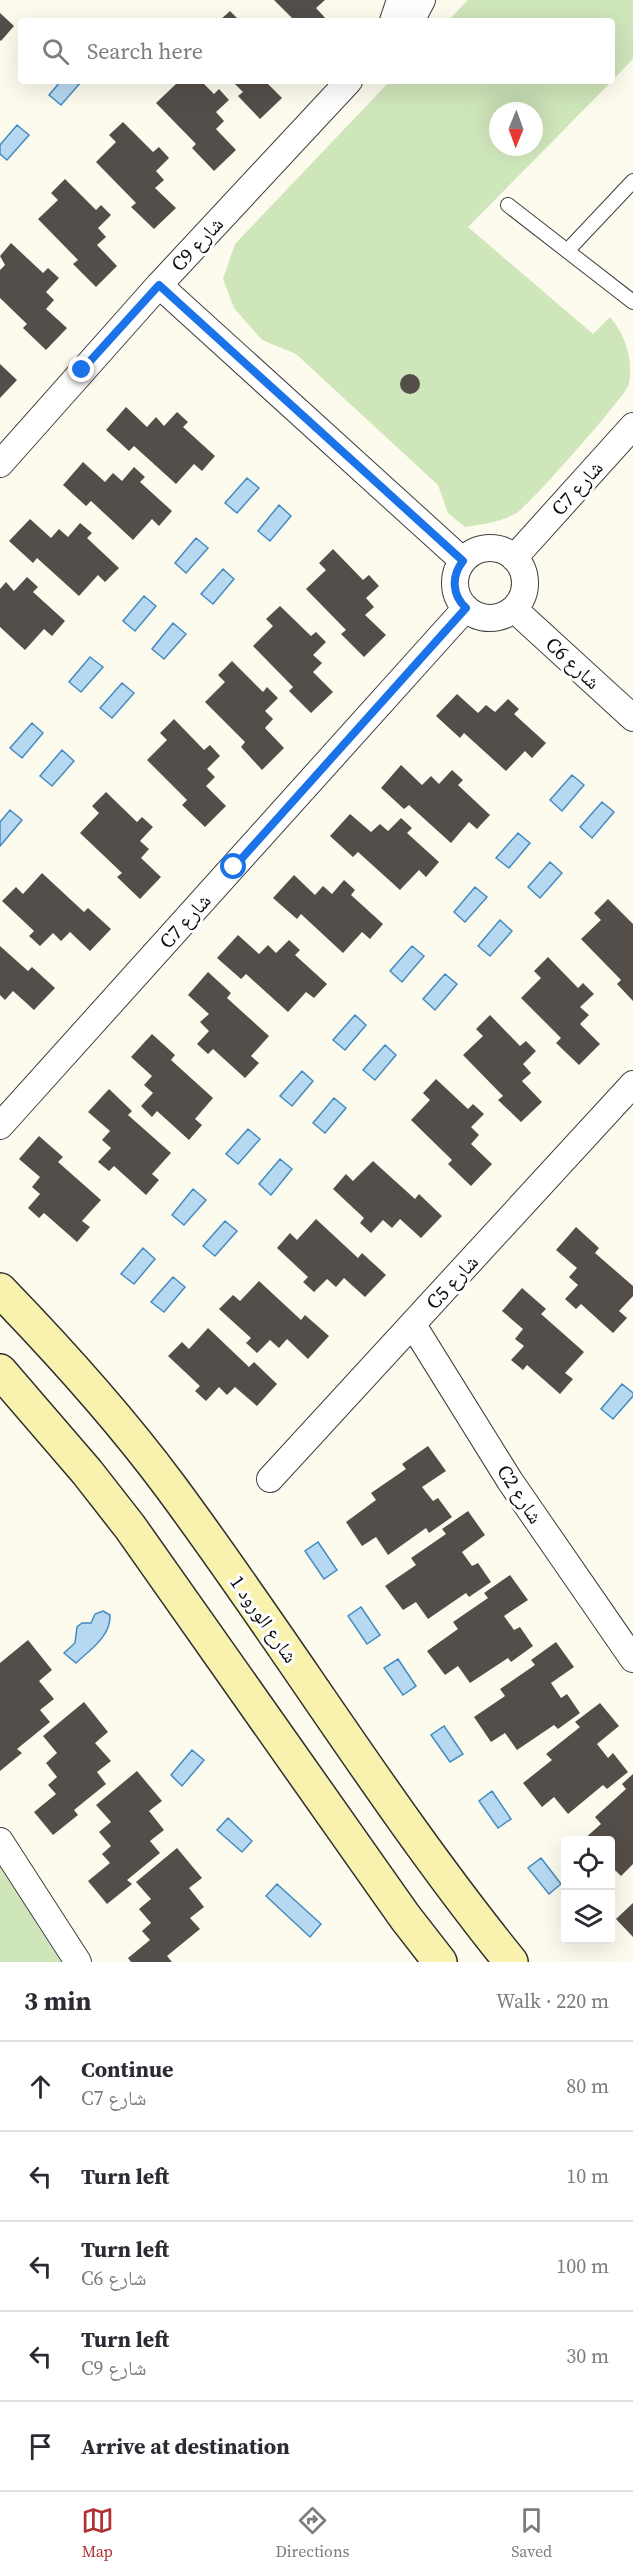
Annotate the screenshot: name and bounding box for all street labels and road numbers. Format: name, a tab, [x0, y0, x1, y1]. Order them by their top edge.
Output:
street label: C9 شارع	[164, 211, 230, 277]
street label: C7 شارع	[545, 454, 609, 522]
street label: C6 شارع	[540, 630, 606, 696]
street label: C7 شارع	[153, 887, 217, 955]
street label: C5 شارع	[419, 1249, 485, 1315]
street label: C2 شارع	[490, 1459, 550, 1529]
street label: شارع الورود 1	[224, 1570, 304, 1668]

